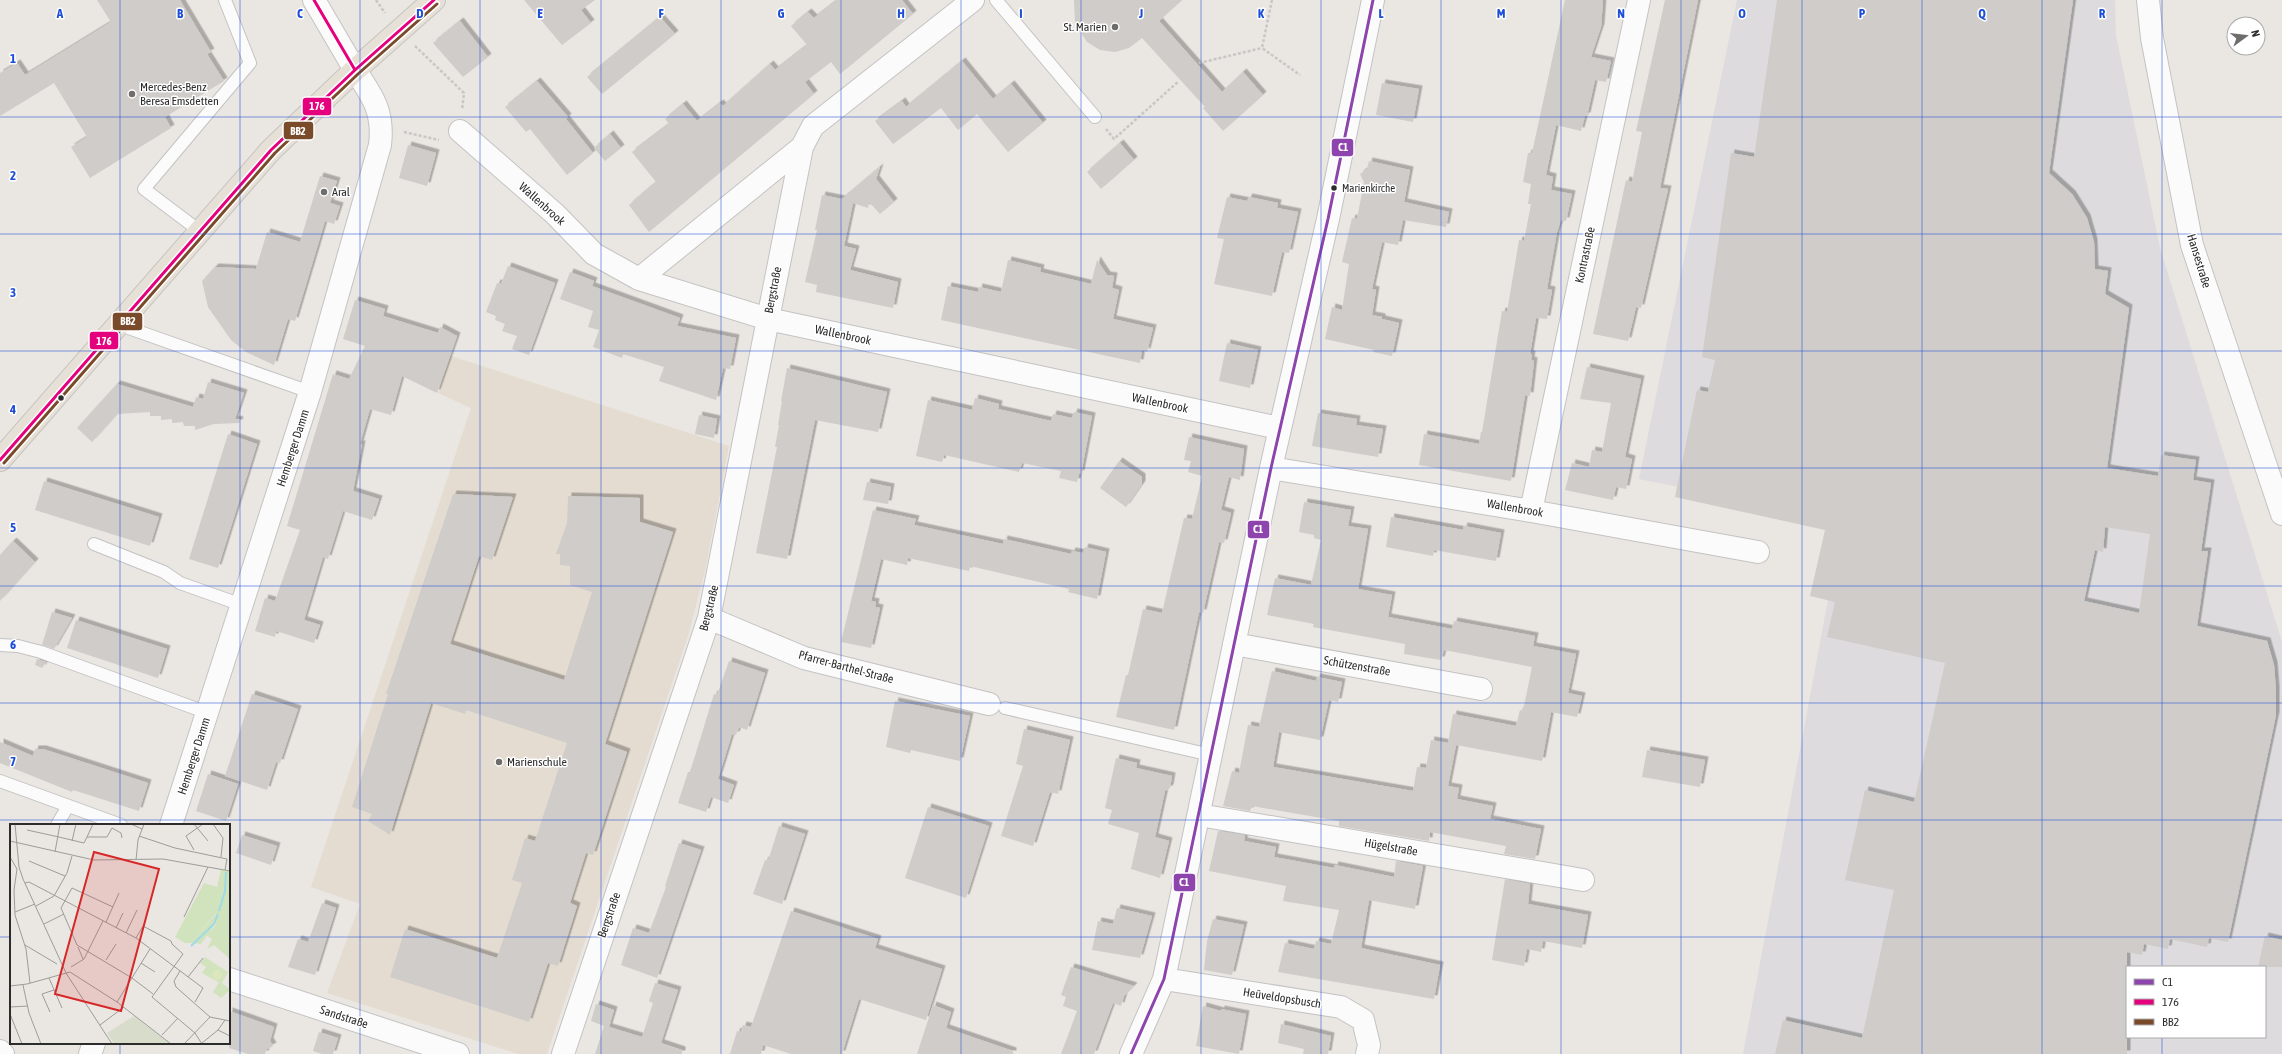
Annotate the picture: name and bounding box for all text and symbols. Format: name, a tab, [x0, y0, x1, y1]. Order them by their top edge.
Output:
text: A	[56, 6, 64, 21]
text: B	[177, 6, 184, 21]
text: C	[297, 6, 303, 21]
text: D	[416, 6, 424, 21]
text: E	[537, 6, 543, 21]
text: F	[658, 6, 664, 21]
text: G	[778, 6, 785, 21]
text: H	[897, 6, 905, 21]
text: I	[1019, 6, 1023, 21]
text: J	[1138, 6, 1143, 21]
text: K	[1258, 6, 1265, 21]
text: L	[1378, 6, 1384, 21]
text: M	[1497, 6, 1506, 21]
text: N	[1617, 6, 1625, 21]
text: O	[1738, 6, 1746, 21]
text: P	[1859, 6, 1866, 21]
text: Q	[1978, 6, 1986, 21]
text: R	[2099, 6, 2106, 21]
north arrow	[2226, 16, 2266, 56]
place label: St. Marien	[1064, 20, 1107, 34]
marker: St. Marien	[1110, 22, 1120, 32]
text: N	[2249, 29, 2262, 38]
text: 1	[10, 51, 16, 66]
place label: Mercedes-Benz Beresa Emsdetten	[140, 80, 219, 108]
marker: Mercedes-Benz Beresa Emsdetten	[127, 89, 137, 99]
line badge: 176	[302, 97, 332, 116]
text: 176	[309, 100, 325, 112]
line badge: BB2	[283, 121, 314, 140]
text: BB2	[290, 125, 306, 137]
line badge: C1	[1331, 138, 1354, 157]
text: C1	[1338, 141, 1348, 153]
text: 2	[10, 168, 16, 183]
street label: Wallenbrook	[516, 180, 568, 229]
place label: Marienkirche	[1342, 182, 1395, 194]
marker: Marienkirche	[1329, 183, 1339, 193]
place label: Aral	[332, 185, 351, 199]
marker: Aral	[319, 187, 329, 197]
street label: Kontrastraße	[1572, 226, 1598, 284]
street label: Hansestraße	[2184, 232, 2214, 290]
street label: Bergstraße	[762, 266, 784, 314]
text: 3	[10, 285, 16, 300]
line badge: BB2	[112, 312, 143, 331]
text: BB2	[120, 315, 136, 327]
street label: Wallenbrook	[814, 322, 873, 348]
line badge: 176	[89, 331, 119, 350]
text: 176	[96, 335, 112, 347]
street label: Wallenbrook	[1131, 390, 1190, 416]
unlabelled marker	[56, 393, 66, 403]
text: 4	[9, 402, 16, 417]
street label: Hemberger Damm	[274, 408, 312, 488]
street label: Wallenbrook	[1486, 496, 1545, 520]
text: 5	[10, 520, 16, 535]
line badge: C1	[1247, 520, 1270, 539]
text: C1	[1253, 523, 1263, 535]
street label: Bergstraße	[697, 583, 721, 633]
text: 6	[10, 637, 16, 652]
street label: Pfarrer-Barthel-Straße	[797, 648, 895, 686]
street label: Schützenstraße	[1322, 653, 1392, 679]
street label: Hemberger Damm	[175, 716, 213, 796]
text: 7	[10, 754, 16, 769]
place label: Marienschule	[507, 755, 567, 769]
marker: Marienschule	[494, 757, 504, 767]
inset map	[10, 824, 230, 1044]
street label: Hügelstraße	[1363, 835, 1419, 859]
line badge: C1	[1173, 873, 1196, 892]
text: C1	[1179, 876, 1189, 888]
street label: Bergstraße	[595, 890, 623, 940]
legend	[2126, 966, 2266, 1038]
text: C1	[2162, 975, 2173, 989]
street label: Heüveldopsbusch	[1242, 985, 1322, 1011]
text: 176	[2162, 995, 2179, 1009]
street label: Sandstraße	[318, 1003, 370, 1031]
text: BB2	[2162, 1015, 2179, 1029]

